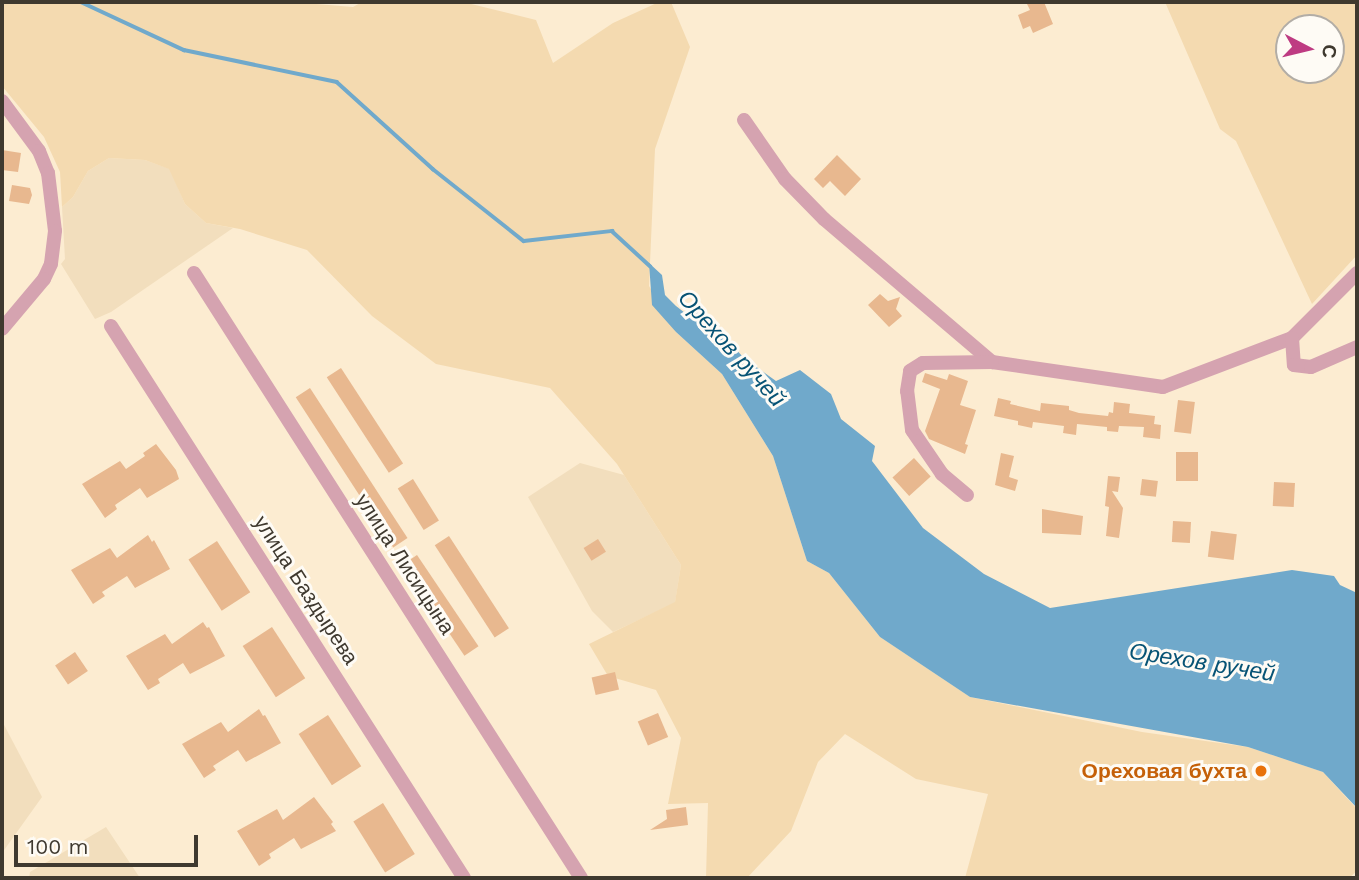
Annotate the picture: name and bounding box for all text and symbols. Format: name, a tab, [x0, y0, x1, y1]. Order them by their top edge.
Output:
north arrow	[1275, 14, 1345, 84]
text: С	[1317, 43, 1342, 60]
water label: Орехов ручей	[671, 285, 791, 413]
street label: улица Лисицына	[350, 489, 460, 639]
street label: улица Баздырева	[248, 511, 364, 669]
water label: Орехов ручей	[1127, 638, 1277, 688]
place label: Ореховая бухта	[1082, 758, 1247, 784]
marker: Ореховая бухта	[1253, 763, 1269, 779]
scale bar	[18, 820, 201, 864]
text: 100 m	[27, 834, 89, 859]

